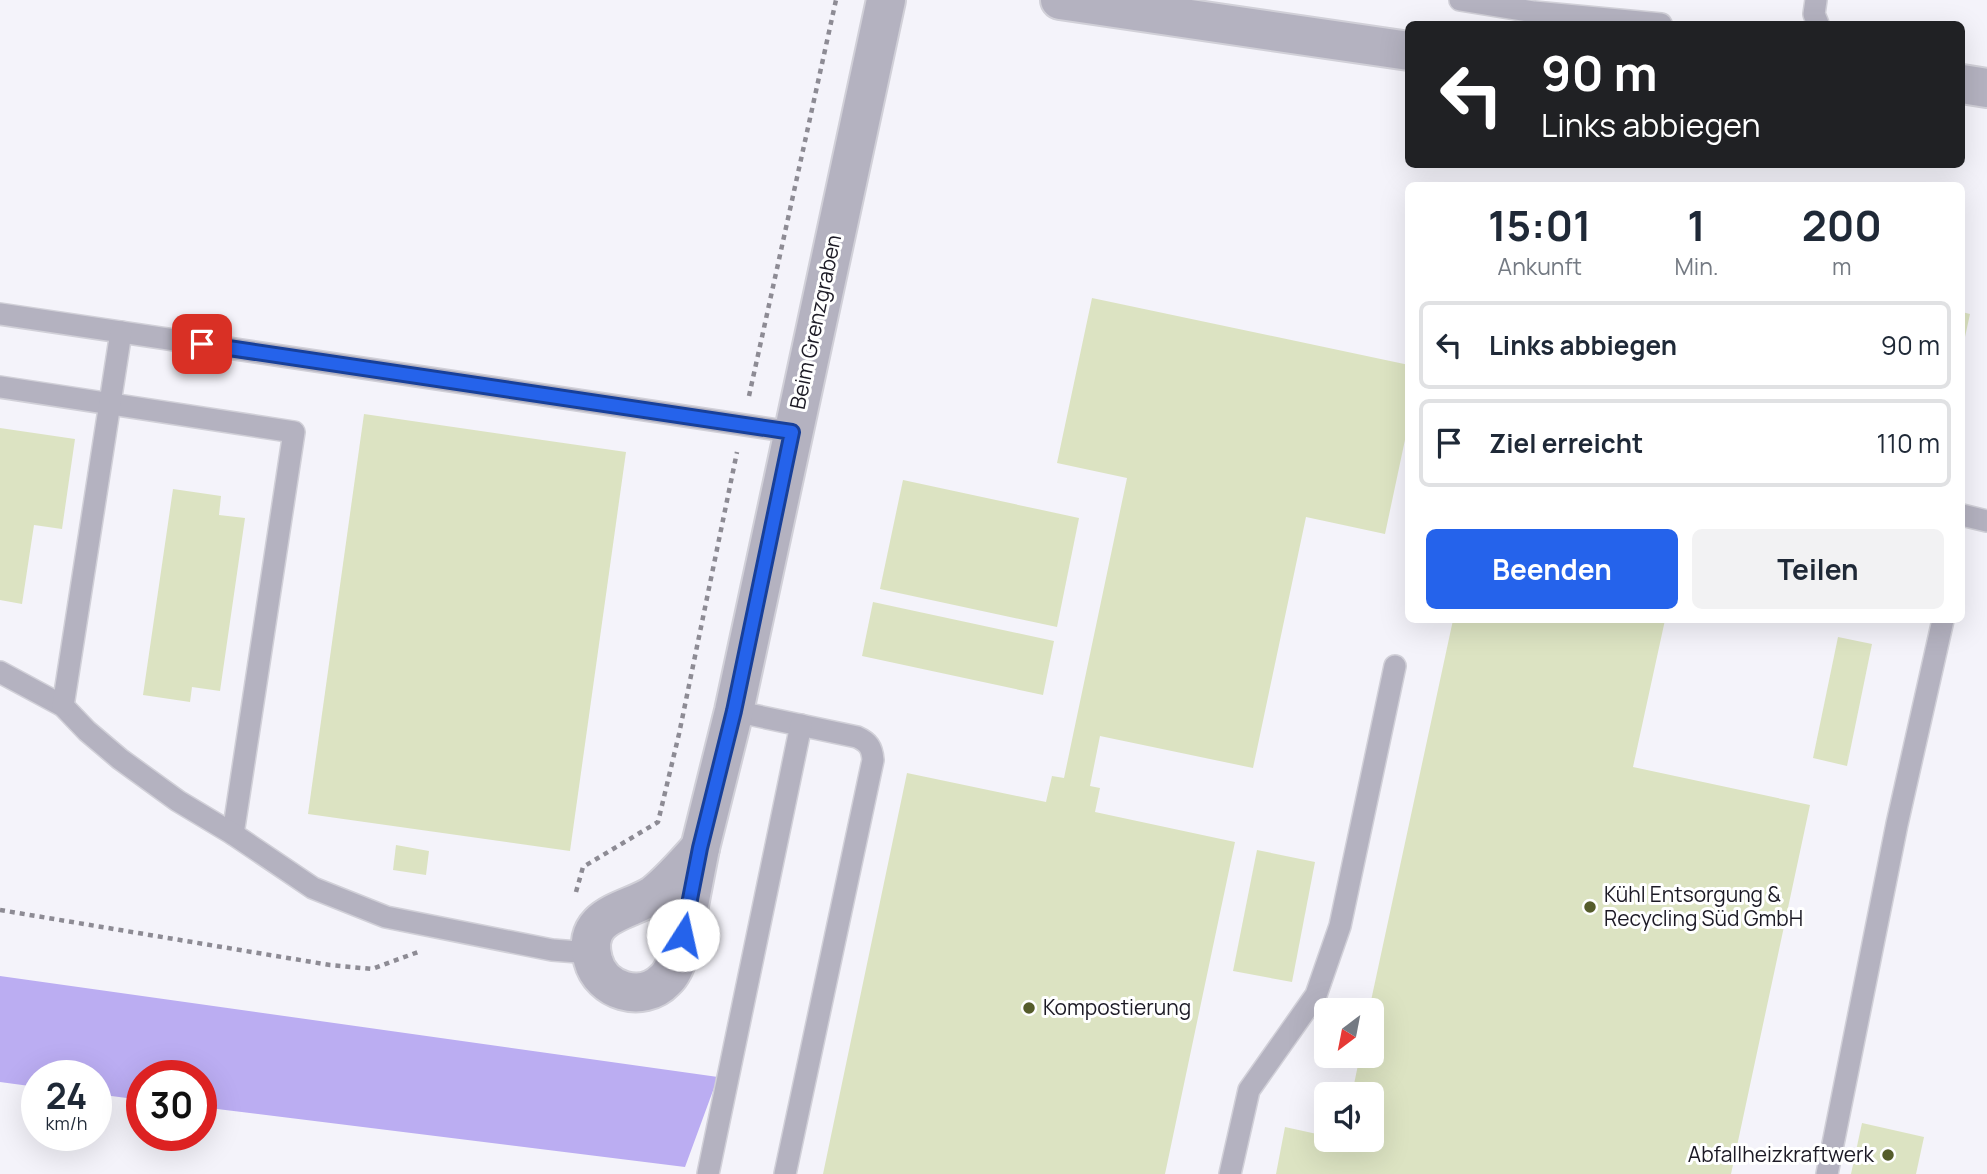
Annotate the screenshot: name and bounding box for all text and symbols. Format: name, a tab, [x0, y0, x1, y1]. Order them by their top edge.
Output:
text: 90 m	[1541, 39, 1658, 106]
icon: left	[1426, 49, 1517, 140]
text: Links abbiegen	[1541, 103, 1761, 147]
text: 15:01	[1488, 196, 1591, 254]
text: 1	[1687, 196, 1706, 254]
text: 200	[1802, 196, 1882, 254]
street label: Beim Grenzgraben	[783, 232, 847, 412]
text: Ankunft	[1498, 250, 1582, 282]
text: Min.	[1674, 250, 1719, 282]
text: m	[1832, 250, 1852, 282]
pin	[172, 314, 232, 374]
icon: arrive	[183, 325, 221, 363]
icon: left	[1430, 326, 1468, 364]
text: Links abbiegen	[1489, 327, 1677, 363]
text: 90 m	[1881, 327, 1940, 363]
icon: arrive	[1430, 424, 1468, 462]
text: Ziel erreicht	[1489, 425, 1643, 461]
text: 110 m	[1877, 425, 1940, 461]
button: Beenden	[1426, 529, 1678, 609]
button: Teilen	[1692, 529, 1944, 609]
place label: Kühl Entsorgung & Recycling Süd GmbH	[1604, 880, 1803, 932]
position arrow	[646, 898, 720, 972]
marker: Kühl Entsorgung & Recycling Süd GmbH	[1582, 899, 1598, 915]
place label: Kompostierung	[1043, 993, 1191, 1021]
north arrow	[1314, 998, 1384, 1068]
map controls	[1314, 998, 1384, 1152]
marker: Kompostierung	[1021, 1000, 1037, 1016]
speed limit sign: 30	[126, 1060, 217, 1151]
text: 24	[46, 1072, 87, 1120]
button: sound	[1314, 1082, 1384, 1152]
text: km/h	[46, 1111, 87, 1135]
place label: Abfallheizkraftwerk	[1688, 1140, 1875, 1168]
marker: Abfallheizkraftwerk	[1880, 1147, 1896, 1163]

